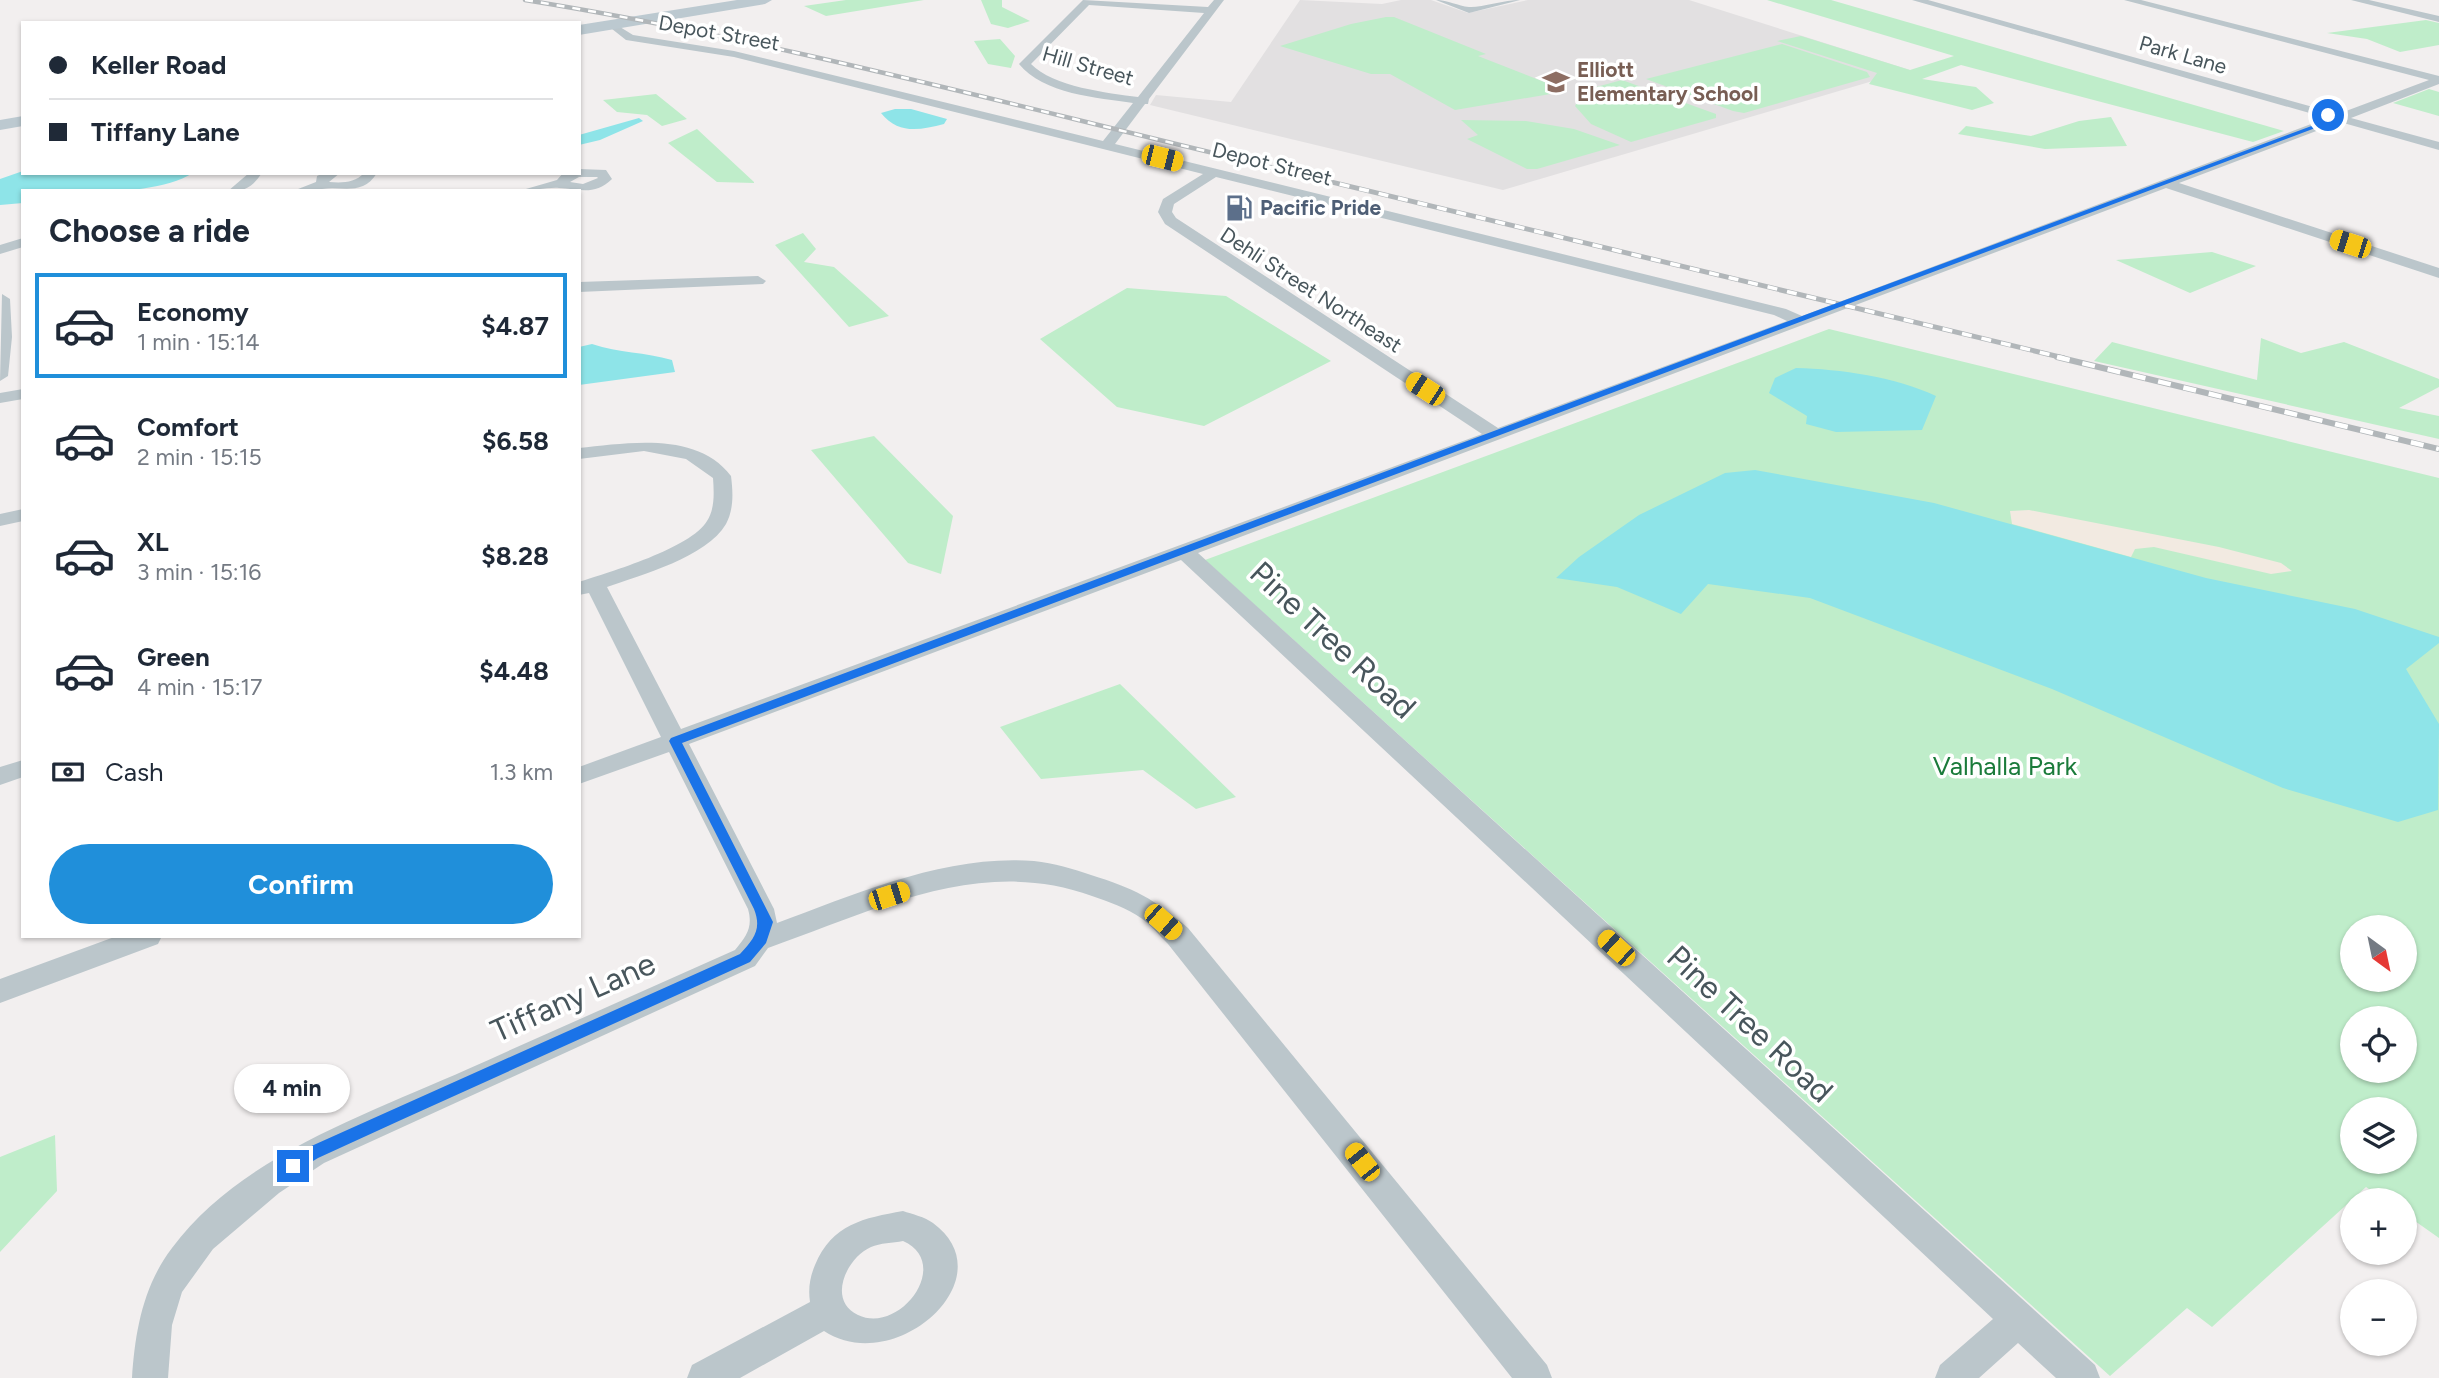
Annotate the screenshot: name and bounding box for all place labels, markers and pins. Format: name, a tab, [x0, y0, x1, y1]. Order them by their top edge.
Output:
place label: Elliott Elementary School	[1577, 57, 1758, 106]
school or university icon: Elliott Elementary School	[1541, 67, 1571, 97]
fuel station icon: Pacific Pride	[1224, 193, 1254, 223]
place label: Pacific Pride	[1260, 195, 1381, 220]

